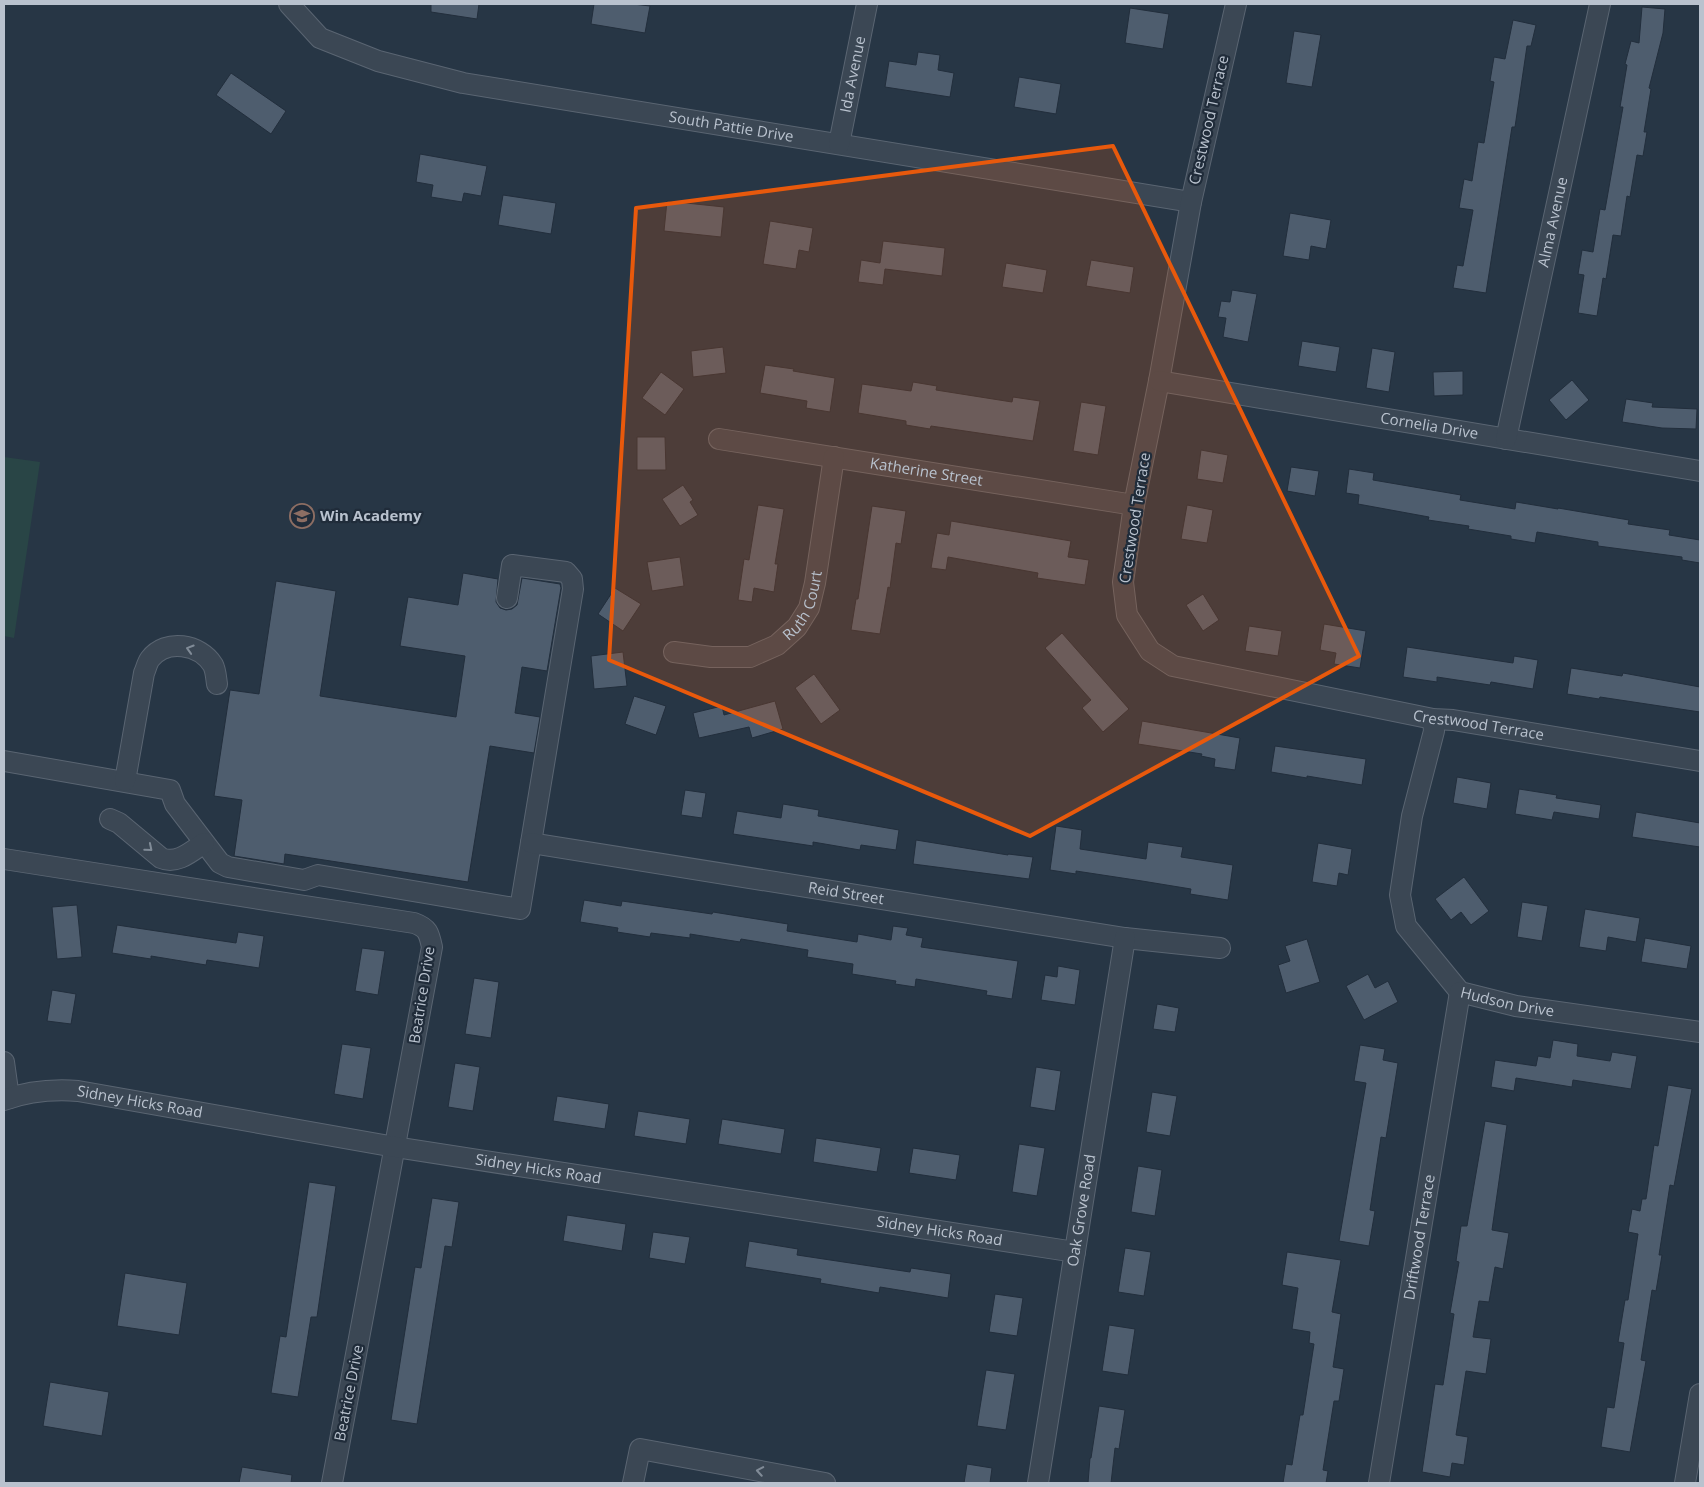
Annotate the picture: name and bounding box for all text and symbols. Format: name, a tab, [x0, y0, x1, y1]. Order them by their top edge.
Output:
street label: Ida Avenue	[834, 34, 869, 114]
street label: Crestwood Terrace	[1183, 53, 1233, 186]
street label: South Pattie Drive	[668, 106, 795, 146]
street label: Alma Avenue	[1532, 175, 1571, 269]
street label: Cornelia Drive	[1379, 407, 1480, 443]
street label: Crestwood Terrace	[1114, 451, 1154, 585]
street label: Katherine Street	[869, 452, 984, 490]
school or university icon: Win Academy	[289, 503, 315, 529]
place label: Win Academy	[320, 505, 422, 525]
street label: Ruth Court	[778, 569, 826, 644]
one-way arrow	[186, 644, 195, 654]
street label: Crestwood Terrace	[1412, 704, 1546, 744]
one-way arrow	[143, 842, 152, 851]
street label: Reid Street	[807, 876, 886, 908]
street label: Beatrice Drive	[403, 945, 439, 1045]
street label: Hudson Drive	[1458, 981, 1556, 1020]
street label: Sidney Hicks Road	[76, 1080, 204, 1122]
street label: Sidney Hicks Road	[474, 1149, 603, 1188]
street label: Oak Grove Road	[1062, 1153, 1099, 1268]
street label: Driftwood Terrace	[1398, 1173, 1439, 1301]
street label: Sidney Hicks Road	[875, 1211, 1004, 1250]
street label: Beatrice Drive	[329, 1343, 367, 1443]
one-way arrow	[755, 1467, 764, 1477]

